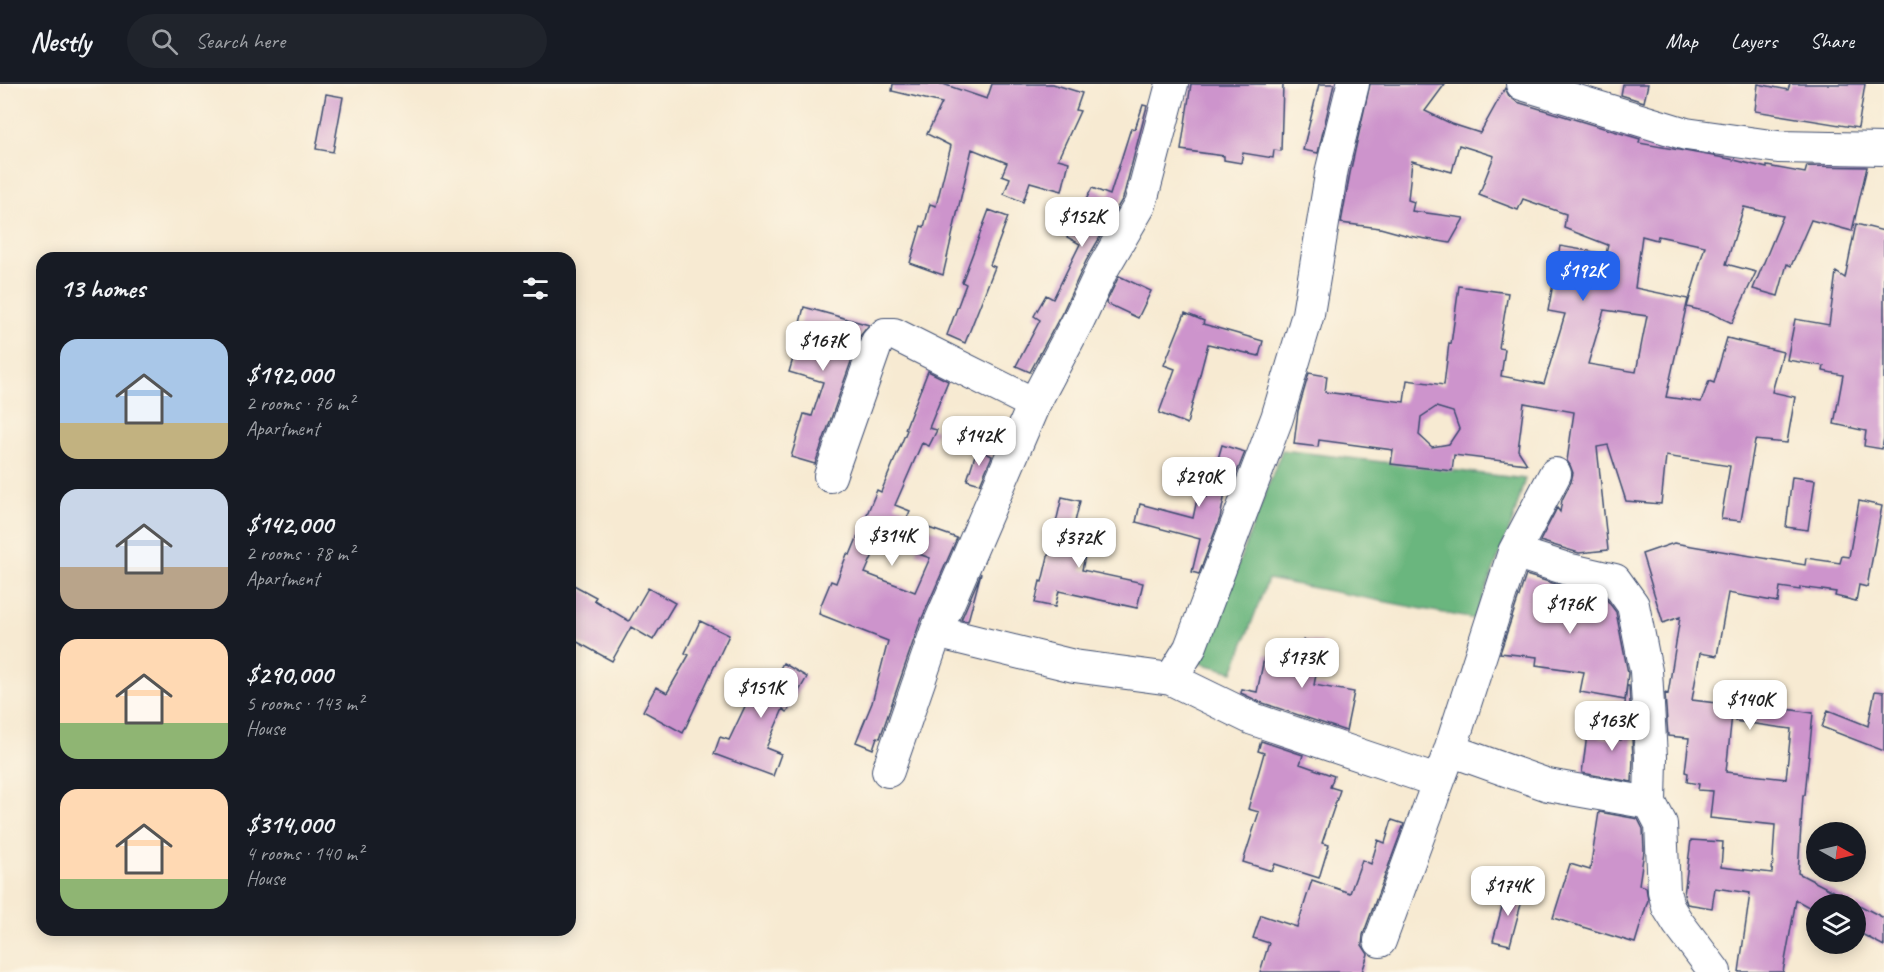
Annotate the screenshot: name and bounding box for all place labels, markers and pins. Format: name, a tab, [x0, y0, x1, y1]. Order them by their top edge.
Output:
pin: $152K	[1040, 197, 1124, 248]
pin: $192K	[1541, 251, 1625, 302]
pin: $167K	[781, 321, 865, 372]
pin: $142K	[937, 416, 1021, 467]
pin: $290K	[1157, 457, 1241, 508]
pin: $314K	[850, 516, 934, 567]
pin: $372K	[1037, 518, 1121, 569]
pin: $176K	[1528, 584, 1612, 635]
pin: $173K	[1260, 638, 1344, 689]
pin: $151K	[719, 668, 803, 719]
pin: $140K	[1708, 680, 1792, 731]
pin: $163K	[1570, 701, 1654, 752]
pin: $174K	[1466, 866, 1550, 917]

